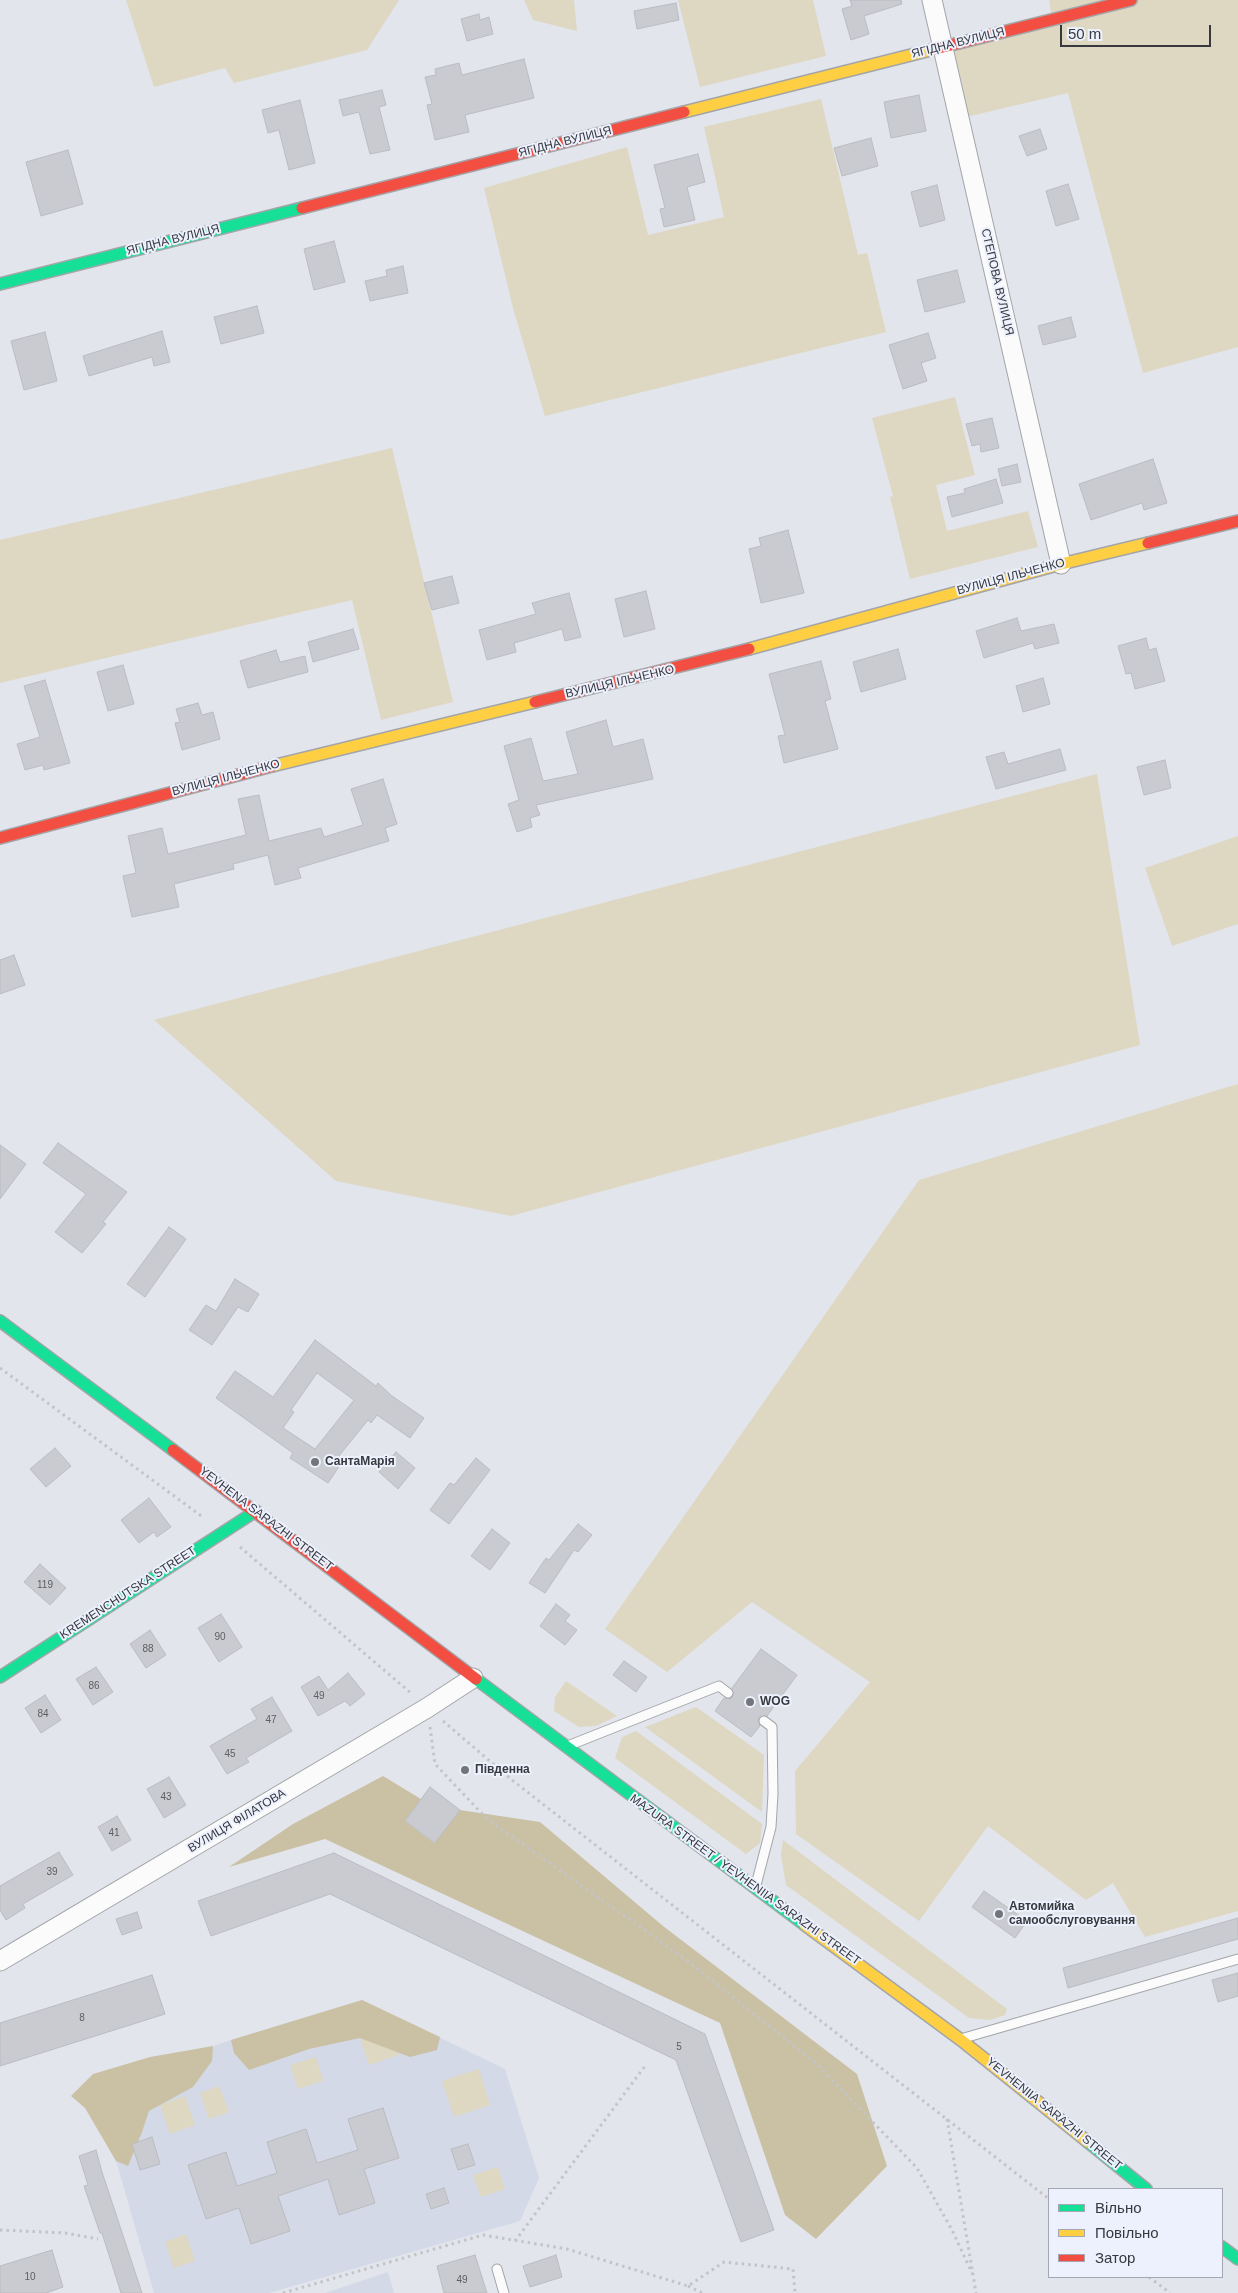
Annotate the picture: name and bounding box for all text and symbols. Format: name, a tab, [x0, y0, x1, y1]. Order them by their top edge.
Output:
scale bar	[1063, 15, 1214, 47]
street label: ЯГІДНА ВУЛИЦЯ	[910, 24, 1006, 62]
text: 50 m	[1068, 25, 1101, 42]
street label: ЯГІДНА ВУЛИЦЯ	[517, 123, 613, 161]
street label: ЯГІДНА ВУЛИЦЯ	[125, 221, 221, 259]
street label: СТЕПОВА ВУЛИЦЯ	[978, 227, 1016, 337]
street label: ВУЛИЦЯ ІЛЬЧЕНКО	[955, 556, 1067, 598]
street label: ВУЛИЦЯ ІЛЬЧЕНКО	[564, 662, 676, 702]
street label: ВУЛИЦЯ ІЛЬЧЕНКО	[170, 757, 282, 799]
place label: СантаМарія	[325, 1455, 395, 1469]
marker: СантаМарія	[309, 1456, 321, 1468]
street label: YEVHENA SARAZHI STREET	[196, 1464, 336, 1574]
street label: KREMENCHUTSKA STREET	[57, 1544, 199, 1642]
house number: 119	[37, 1579, 53, 1591]
house number: 90	[214, 1631, 226, 1643]
house number: 88	[142, 1643, 154, 1655]
house number: 86	[88, 1680, 100, 1692]
house number: 49	[313, 1690, 325, 1702]
place label: WOG	[760, 1695, 790, 1709]
marker: WOG	[744, 1696, 756, 1708]
house number: 84	[37, 1708, 49, 1720]
house number: 47	[265, 1714, 277, 1726]
house number: 45	[224, 1748, 236, 1760]
place label: Південна	[475, 1763, 530, 1777]
marker: Південна	[459, 1764, 471, 1776]
street label: ВУЛИЦЯ ФІЛАТОВА	[186, 1786, 288, 1856]
house number: 43	[160, 1791, 172, 1803]
street label: MAZURA STREET / YEVHENIIA SARAZHI STREET	[627, 1791, 863, 1969]
house number: 41	[108, 1827, 120, 1839]
house number: 39	[46, 1866, 58, 1878]
place label: Автомийка самообслуговування	[1009, 1900, 1135, 1928]
marker: Автомийка самообслуговування	[993, 1908, 1005, 1920]
house number: 8	[79, 2012, 85, 2024]
house number: 5	[676, 2041, 682, 2053]
street label: YEVHENIIA SARAZHI STREET	[983, 2055, 1125, 2173]
legend	[1048, 2188, 1223, 2278]
text: Вільно	[1095, 2199, 1142, 2216]
text: Повільно	[1095, 2224, 1159, 2241]
text: Затор	[1095, 2249, 1135, 2266]
house number: 10	[24, 2271, 36, 2283]
house number: 49	[456, 2274, 468, 2286]

